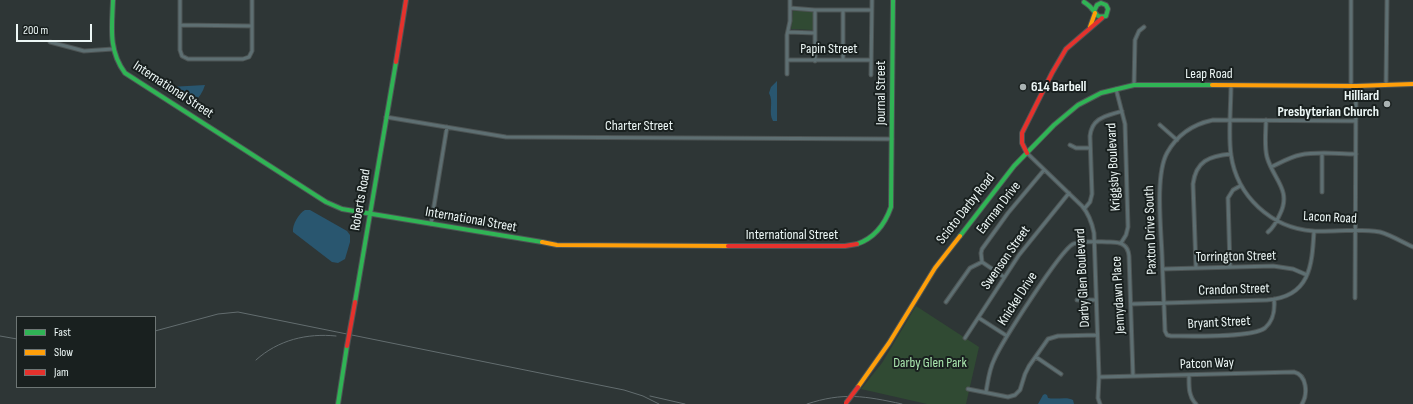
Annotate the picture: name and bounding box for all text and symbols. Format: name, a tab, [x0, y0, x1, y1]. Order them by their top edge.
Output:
scale bar	[18, 16, 94, 42]
text: 200 m	[23, 23, 48, 38]
street label: Papin Street	[800, 41, 858, 57]
street label: International Street	[130, 58, 216, 122]
street label: Journal Street	[873, 61, 889, 125]
street label: Leap Road	[1185, 66, 1233, 82]
place label: 614 Barbell	[1031, 79, 1086, 95]
marker: 614 Barbell	[1018, 82, 1028, 92]
place label: Hilliard Presbyterian Church	[1278, 88, 1379, 120]
marker: Hilliard Presbyterian Church	[1382, 99, 1392, 109]
street label: Charter Street	[605, 118, 673, 134]
street label: Kriggsby Boulevard	[1103, 122, 1125, 212]
street label: Roberts Road	[347, 168, 375, 232]
street label: Scioto Darby Road	[933, 170, 999, 248]
street label: Earman Drive	[973, 178, 1025, 238]
street label: Paxton Drive South	[1141, 185, 1161, 275]
street label: International Street	[424, 204, 518, 236]
street label: Lacon Road	[1303, 208, 1357, 228]
street label: Swenson Street	[978, 223, 1034, 293]
street label: International Street	[746, 227, 838, 243]
street label: Darby Glen Boulevard	[1072, 228, 1094, 328]
street label: Torrington Street	[1196, 248, 1276, 266]
street label: Jennydawn Place	[1109, 256, 1129, 334]
street label: Knickel Drive	[994, 269, 1042, 329]
street label: Crandon Street	[1198, 280, 1270, 300]
street label: Bryant Street	[1187, 313, 1251, 333]
legend	[16, 316, 156, 388]
text: Fast	[54, 325, 71, 340]
text: Slow	[54, 345, 73, 360]
park label: Darby Glen Park	[893, 355, 967, 371]
street label: Patcon Way	[1180, 355, 1234, 373]
text: Jam	[54, 365, 69, 380]

